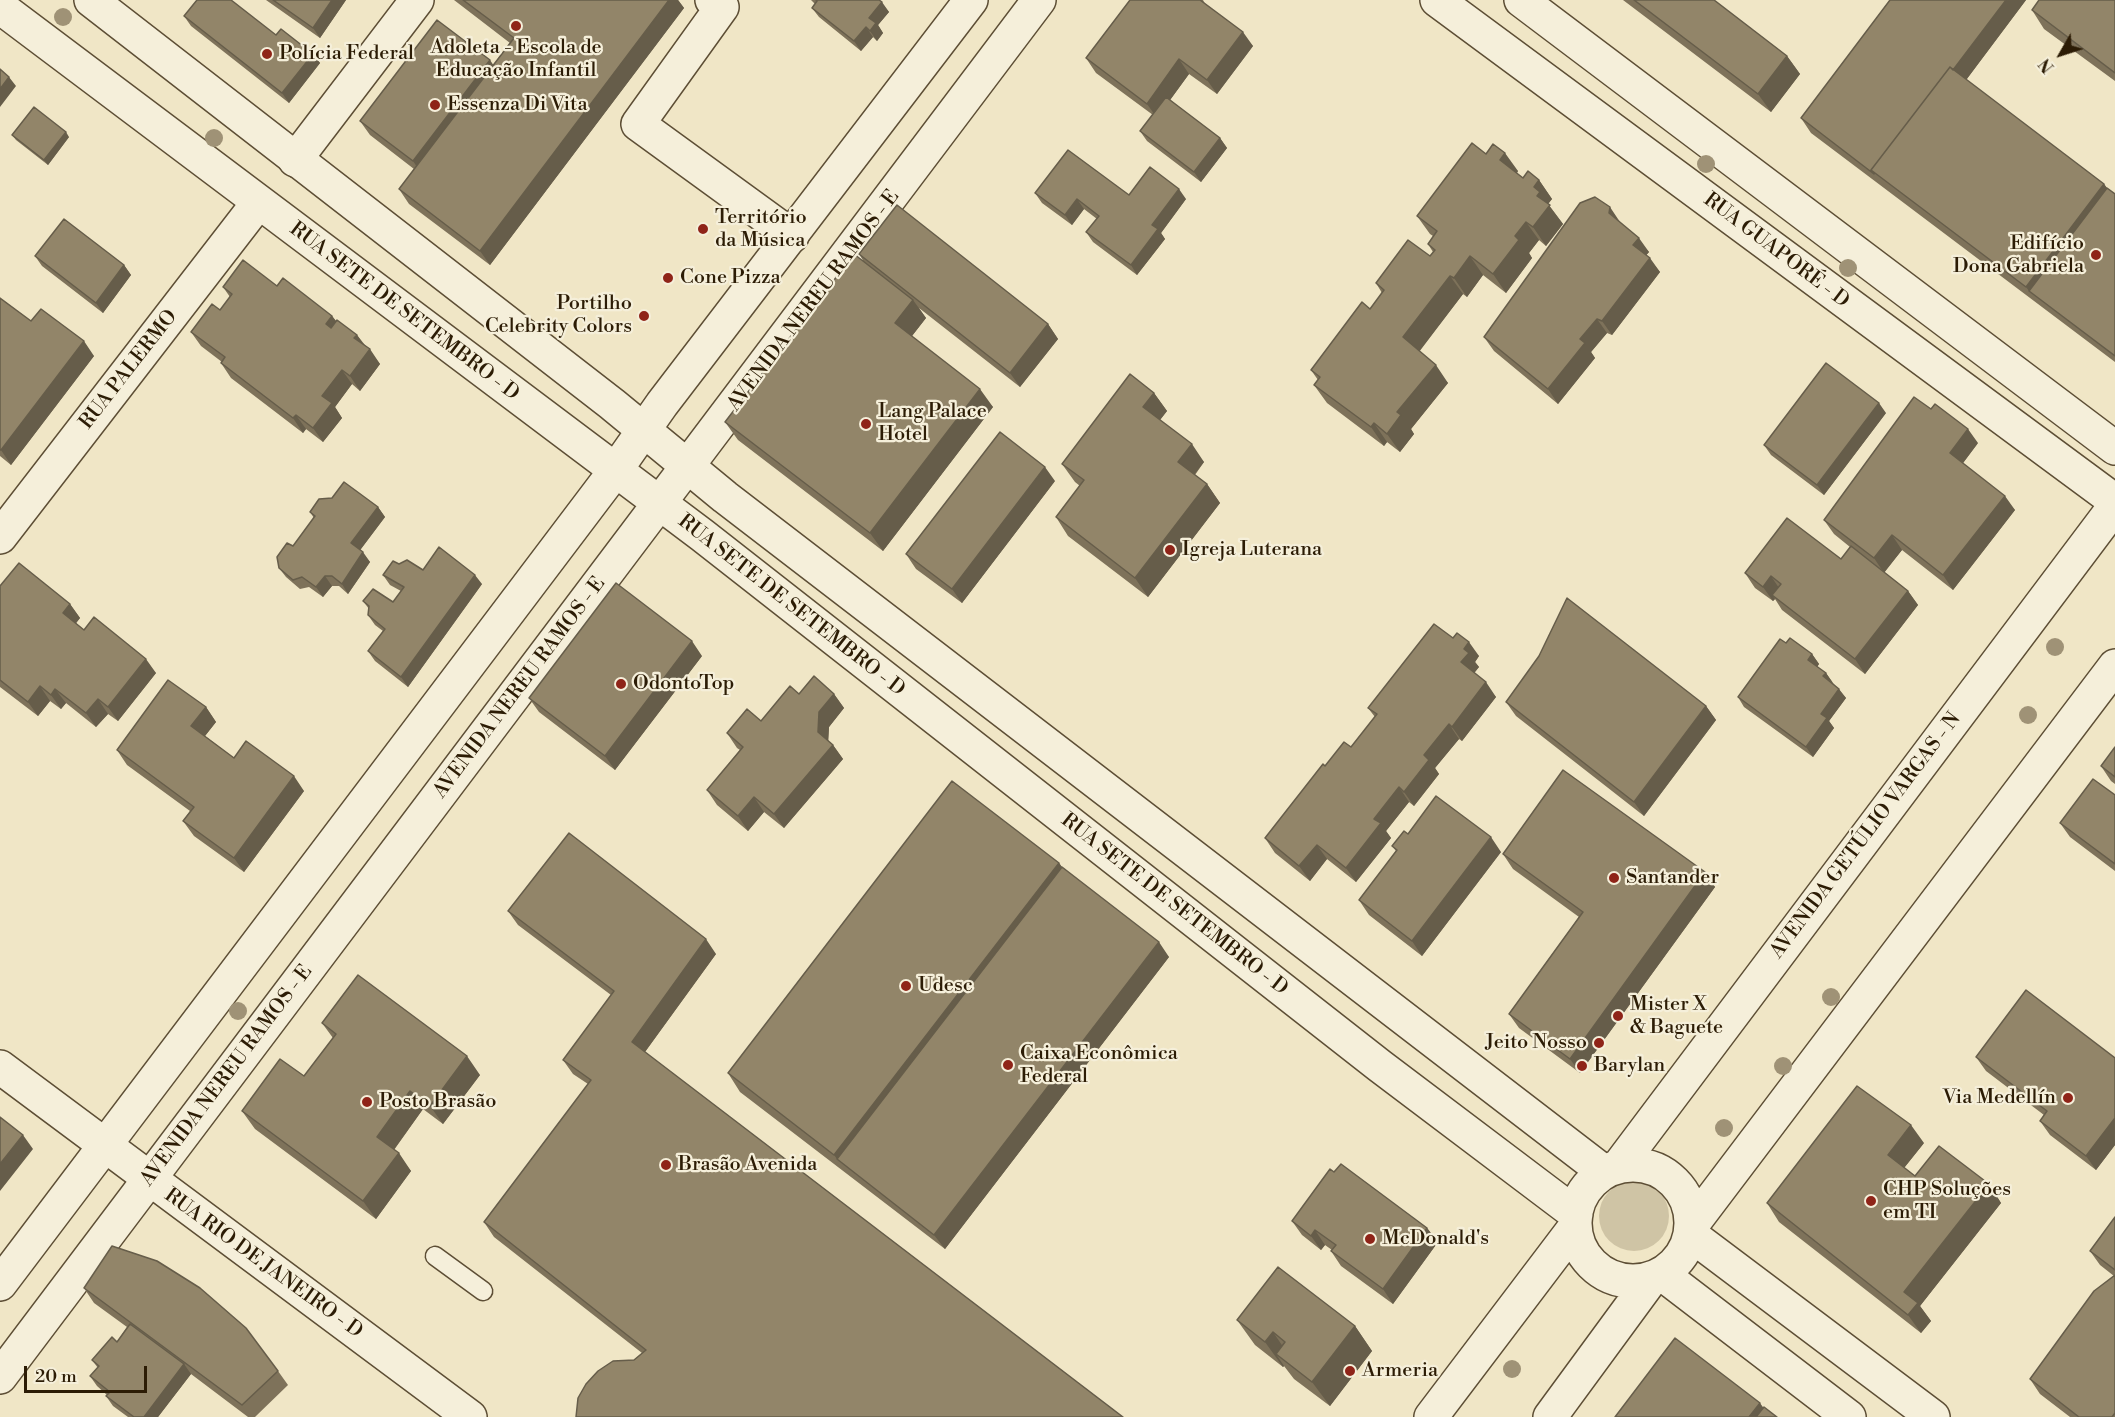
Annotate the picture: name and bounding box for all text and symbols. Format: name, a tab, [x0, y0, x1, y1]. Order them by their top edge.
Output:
marker: Adoleta - Escola de Educação Infantil	[509, 19, 523, 33]
north arrow	[2031, 24, 2091, 84]
place label: Adoleta - Escola de Educação Infantil	[430, 36, 602, 83]
place label: Polícia Federal	[279, 42, 414, 66]
marker: Polícia Federal	[260, 47, 274, 61]
text: N	[2035, 54, 2059, 77]
place label: Essenza Di Vita	[447, 93, 587, 117]
marker: Essenza Di Vita	[428, 98, 442, 112]
street label: AVENIDA NEREU RAMOS - E	[723, 186, 905, 416]
street label: RUA GUAPORÉ - D	[1698, 188, 1854, 314]
place label: Território da Música	[715, 206, 807, 253]
street label: RUA SETE DE SETEMBRO - D	[284, 218, 524, 406]
marker: Território da Música	[696, 222, 710, 236]
place label: Edifício Dona Gabriela	[1953, 232, 2084, 279]
marker: Edifício Dona Gabriela	[2089, 248, 2103, 262]
place label: Cone Pizza	[680, 266, 781, 290]
marker: Cone Pizza	[661, 271, 675, 285]
place label: Portilho Celebrity Colors	[485, 292, 632, 339]
street label: RUA PALERMO	[75, 305, 183, 435]
marker: Portilho Celebrity Colors	[637, 309, 651, 323]
place label: Lang Palace Hotel	[878, 400, 987, 447]
marker: Lang Palace Hotel	[859, 417, 873, 431]
street label: RUA SETE DE SETEMBRO - D	[673, 510, 909, 702]
place label: Igreja Luterana	[1182, 538, 1322, 562]
marker: Igreja Luterana	[1163, 543, 1177, 557]
street label: AVENIDA NEREU RAMOS - E	[429, 573, 611, 803]
place label: OdontoTop	[633, 672, 734, 696]
marker: OdontoTop	[614, 677, 628, 691]
street label: AVENIDA GETÚLIO VARGAS - N	[1766, 708, 1966, 964]
street label: RUA SETE DE SETEMBRO - D	[1056, 809, 1292, 1001]
place label: Santander	[1626, 866, 1719, 890]
marker: Santander	[1607, 871, 1621, 885]
street label: AVENIDA NEREU RAMOS - E	[136, 961, 318, 1191]
place label: Udesc	[918, 974, 973, 998]
marker: Udesc	[899, 979, 913, 993]
place label: Mister X & Baguete	[1630, 993, 1723, 1040]
marker: Mister X & Baguete	[1611, 1009, 1625, 1023]
place label: Jeito Nosso	[1485, 1031, 1587, 1055]
marker: Jeito Nosso	[1592, 1036, 1606, 1050]
place label: Caixa Econômica Federal	[1020, 1042, 1178, 1089]
place label: Barylan	[1594, 1054, 1665, 1078]
marker: Caixa Econômica Federal	[1001, 1058, 1015, 1072]
marker: Barylan	[1575, 1059, 1589, 1073]
place label: Via Medellín	[1942, 1086, 2056, 1110]
place label: Posto Brasão	[379, 1090, 497, 1114]
marker: Via Medellín	[2061, 1091, 2075, 1105]
marker: Posto Brasão	[360, 1095, 374, 1109]
place label: Brasão Avenida	[678, 1153, 817, 1177]
marker: Brasão Avenida	[659, 1158, 673, 1172]
place label: CHP Soluções em TI	[1883, 1178, 2011, 1225]
street label: RUA RIO DE JANEIRO - D	[159, 1184, 367, 1344]
marker: CHP Soluções em TI	[1864, 1194, 1878, 1208]
place label: McDonald's	[1382, 1227, 1489, 1251]
marker: McDonald's	[1363, 1232, 1377, 1246]
scale bar	[27, 1354, 150, 1392]
place label: Armeria	[1362, 1359, 1438, 1383]
marker: Armeria	[1343, 1364, 1357, 1378]
text: 20 m	[35, 1365, 77, 1388]

